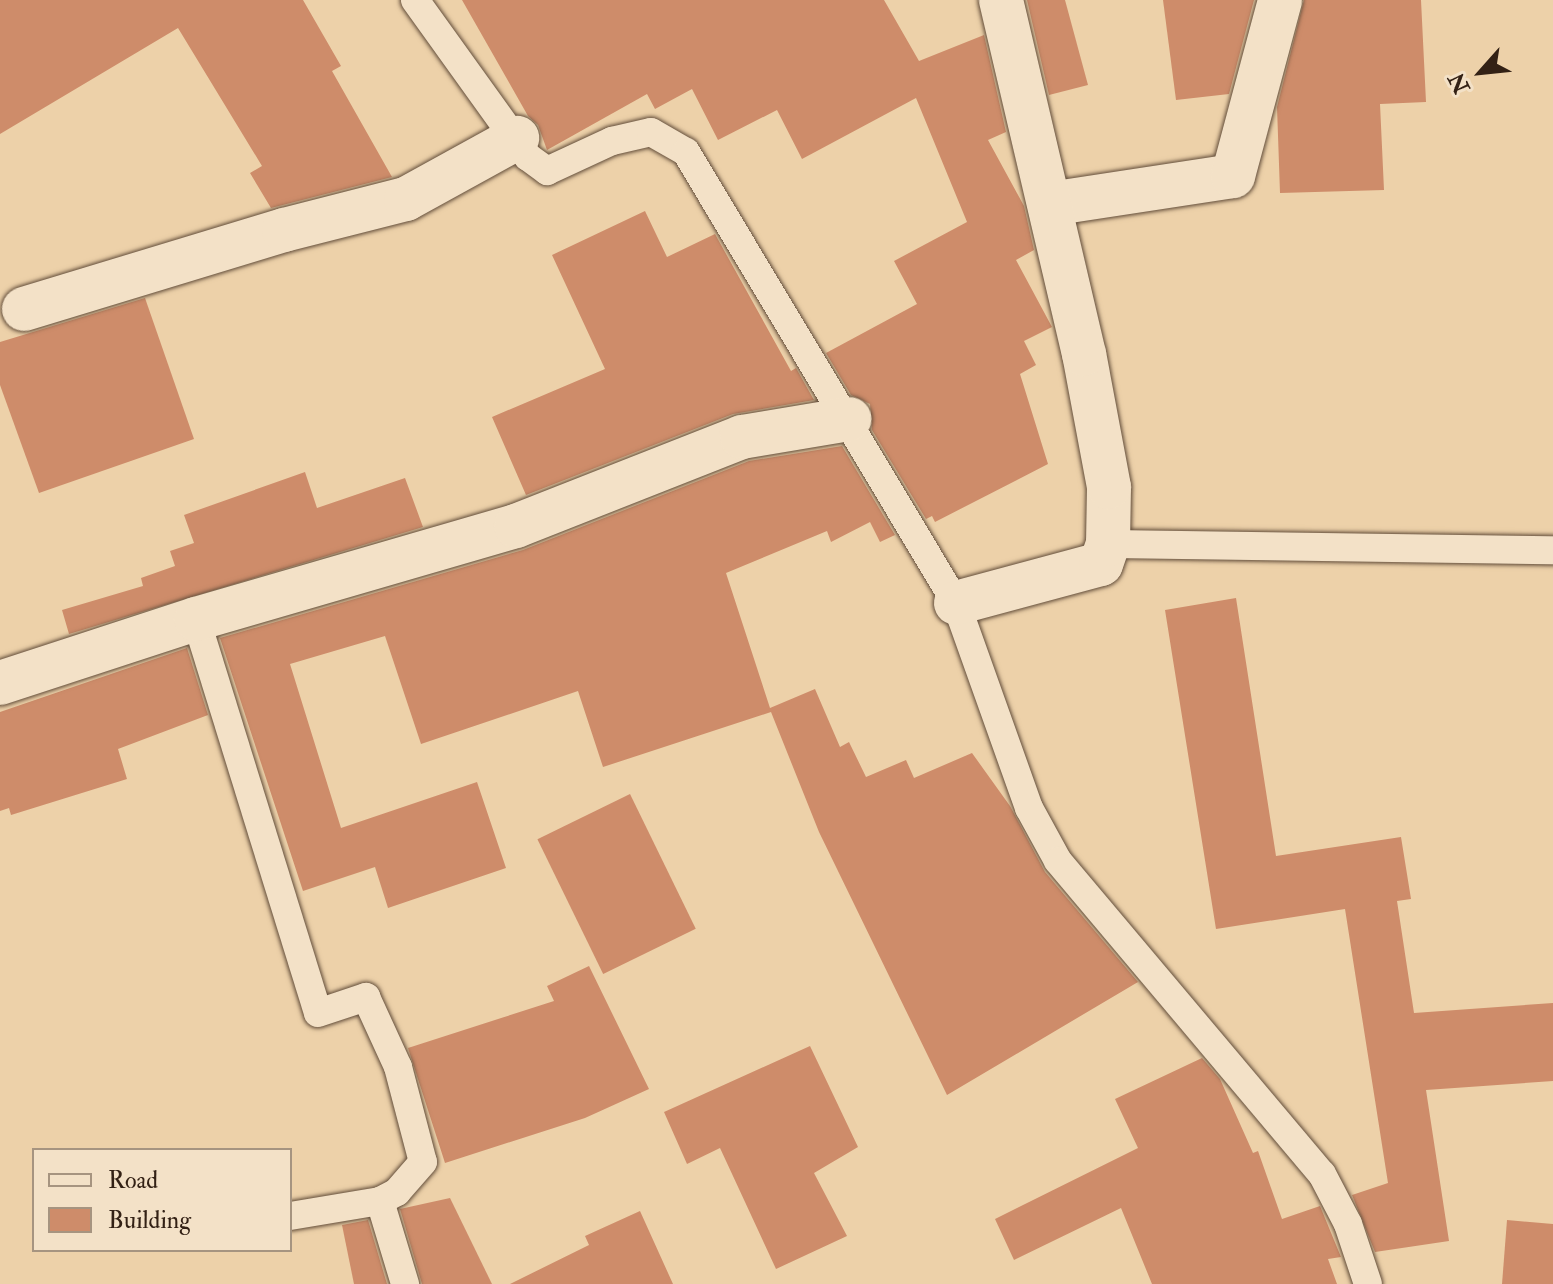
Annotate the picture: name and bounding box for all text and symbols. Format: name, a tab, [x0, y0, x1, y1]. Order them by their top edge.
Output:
north arrow	[1441, 32, 1521, 112]
text: N	[1443, 68, 1477, 98]
legend	[32, 1148, 292, 1252]
text: Road	[108, 1165, 158, 1196]
text: Building	[108, 1205, 191, 1236]

